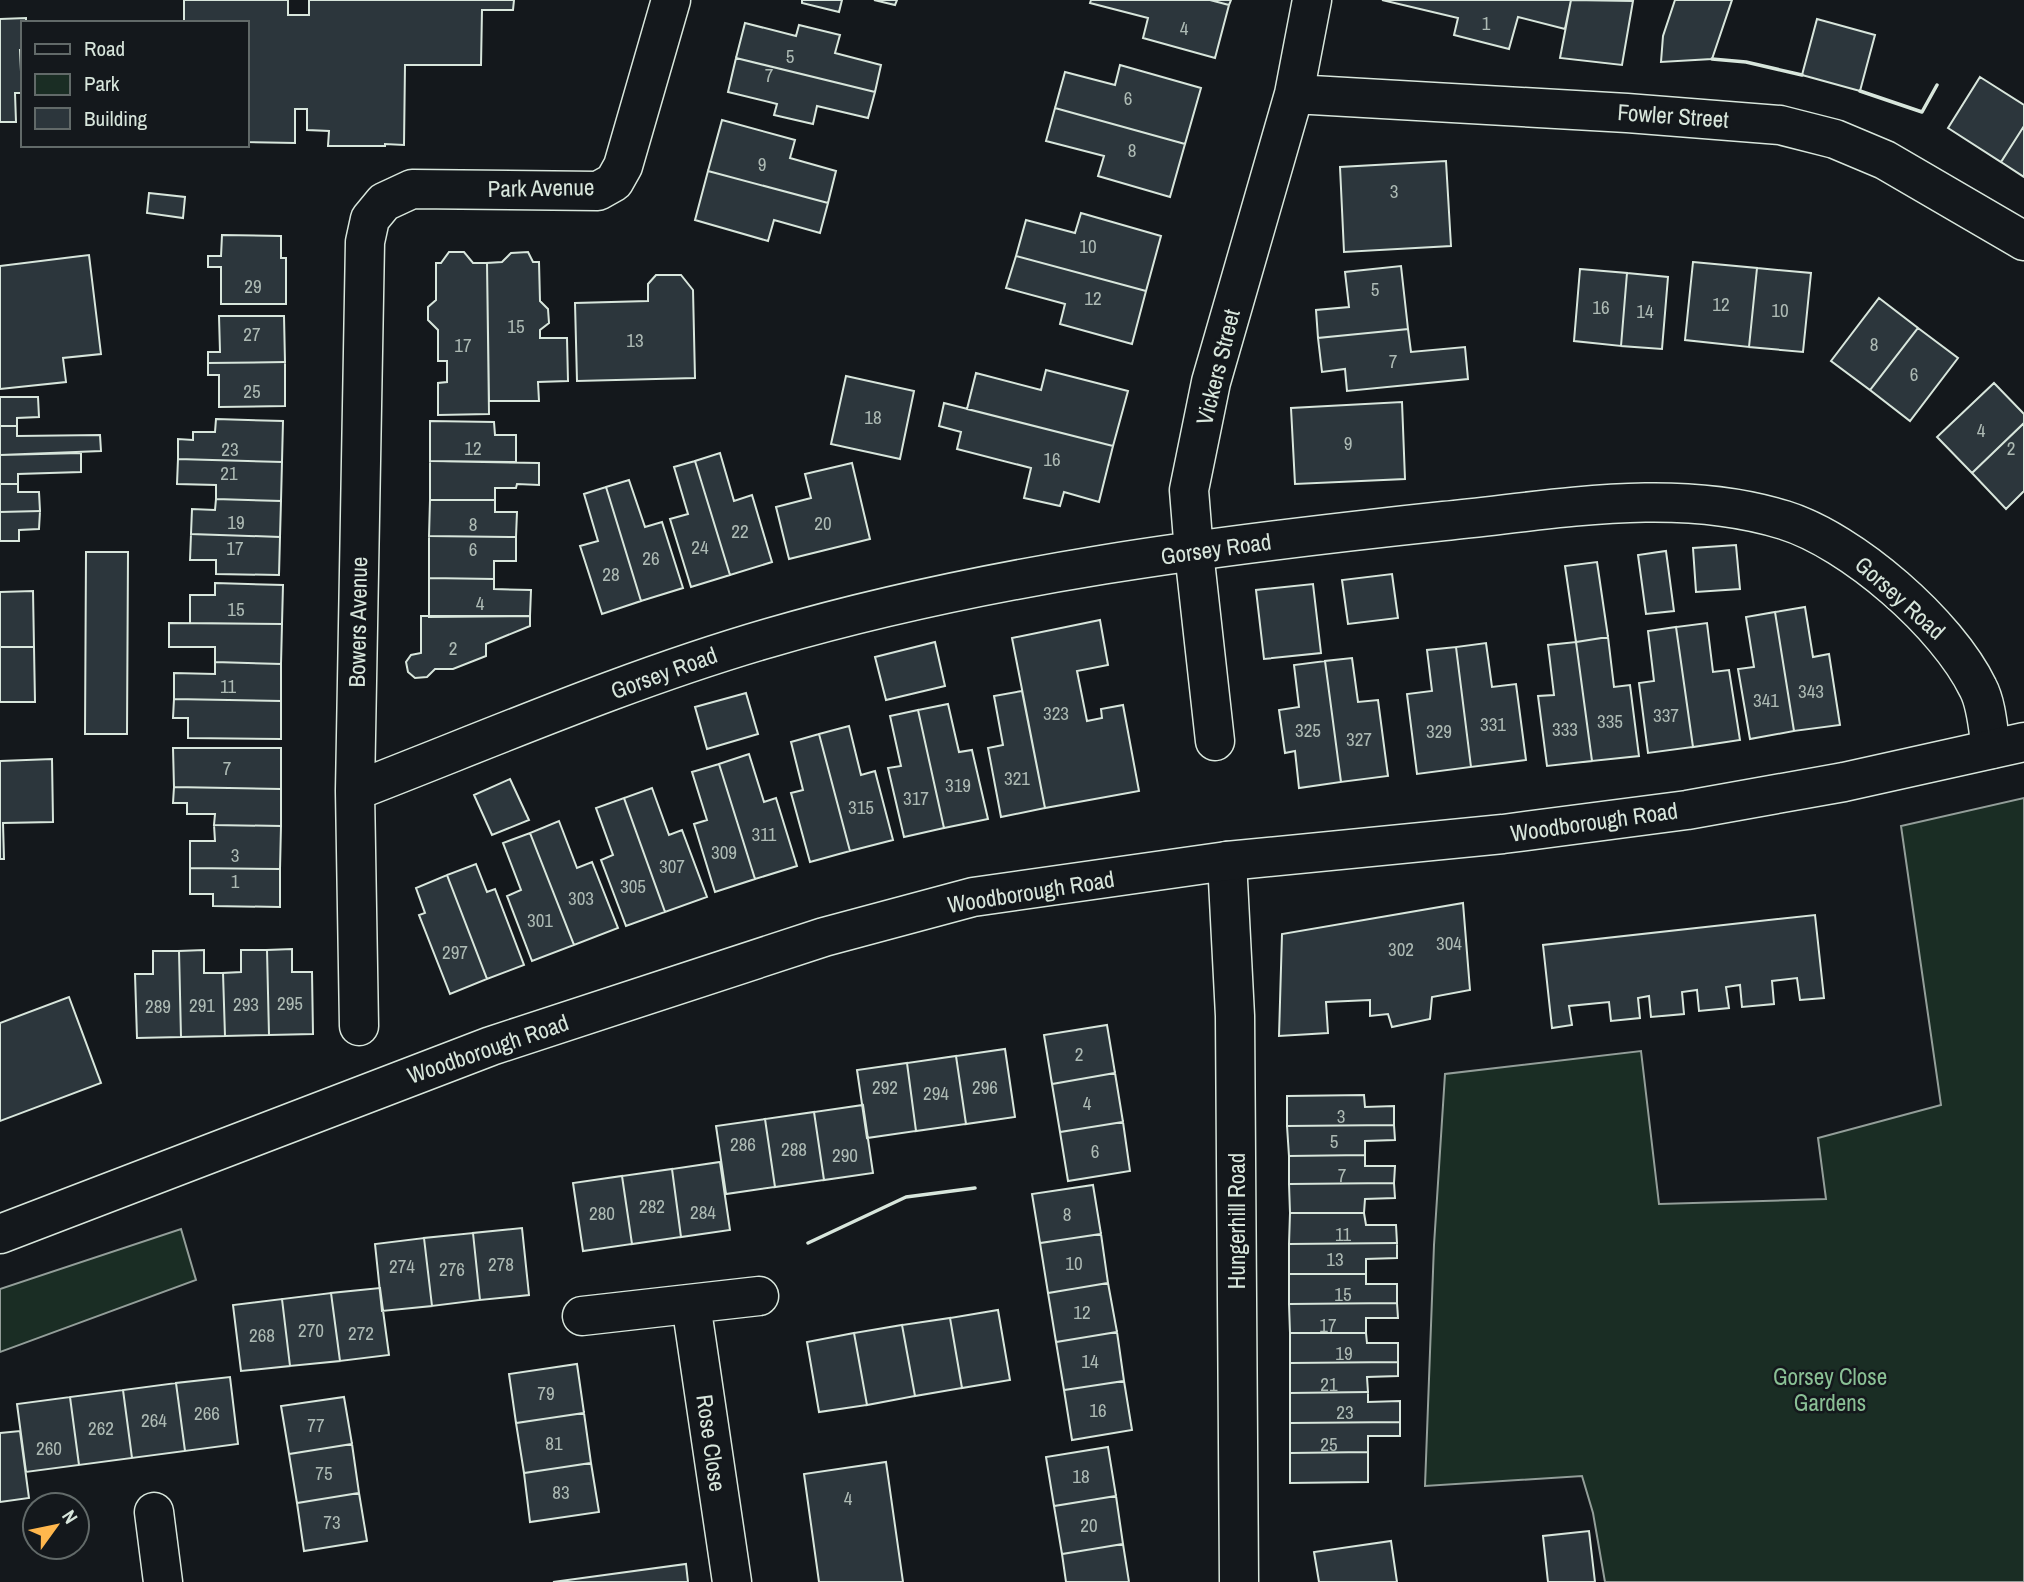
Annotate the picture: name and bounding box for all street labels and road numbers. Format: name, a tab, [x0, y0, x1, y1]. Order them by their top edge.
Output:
street label: Fowler Street	[1616, 96, 1730, 135]
street label: Park Avenue	[487, 171, 595, 204]
street label: Vickers Street	[1188, 306, 1247, 428]
street label: Gorsey Road	[1159, 525, 1273, 572]
street label: Gorsey Road	[1849, 549, 1952, 646]
street label: Bowers Avenue	[341, 556, 374, 688]
street label: Gorsey Road	[606, 639, 721, 706]
street label: Woodborough Road	[1508, 794, 1680, 849]
street label: Woodborough Road	[945, 863, 1117, 920]
street label: Woodborough Road	[403, 1006, 573, 1091]
street label: Hungerhill Road	[1221, 1153, 1252, 1289]
street label: Rose Close	[689, 1393, 734, 1493]

